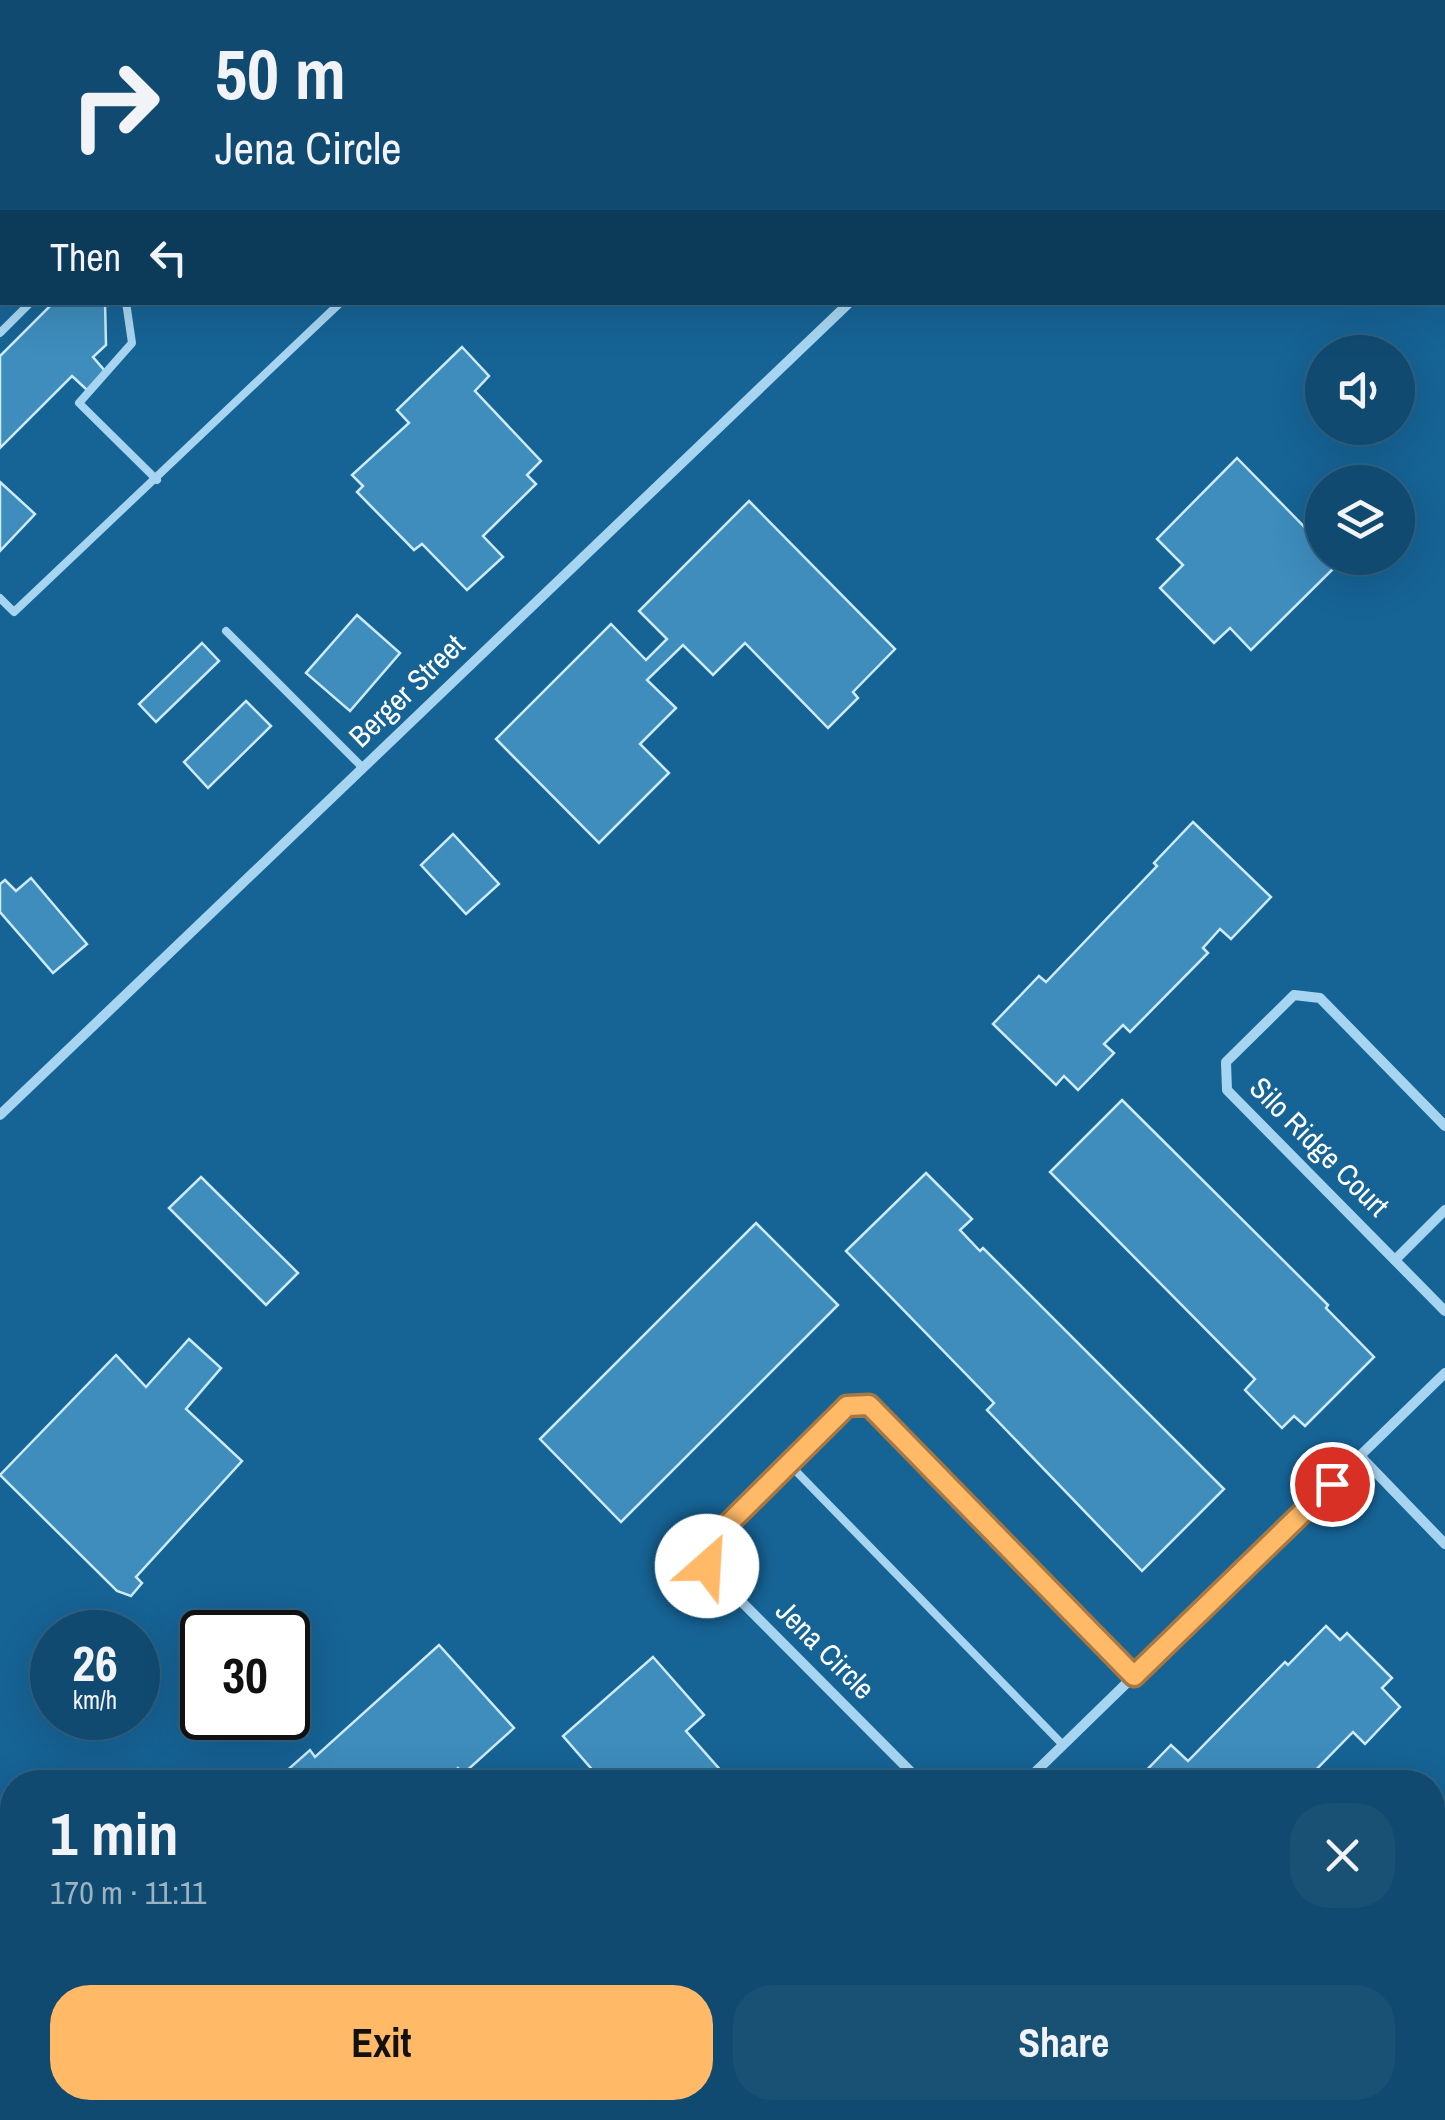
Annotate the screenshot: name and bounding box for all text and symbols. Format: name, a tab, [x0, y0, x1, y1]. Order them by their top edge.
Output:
text: 50 m	[215, 27, 346, 121]
icon: right	[50, 40, 180, 170]
text: Jena Circle	[215, 117, 402, 178]
icon: left	[141, 230, 196, 285]
text: Then	[50, 232, 121, 283]
map controls	[1305, 335, 1415, 575]
button: sound	[1305, 335, 1415, 445]
button: layers	[1305, 465, 1415, 575]
street label: Berger Street	[340, 625, 473, 755]
street label: Silo Ridge Court	[1241, 1068, 1398, 1225]
pin	[1290, 1442, 1375, 1527]
icon: arrive	[1305, 1457, 1360, 1512]
position arrow	[655, 1514, 759, 1618]
street label: Jena Circle	[768, 1591, 884, 1707]
speed limit sign: 30	[180, 1610, 310, 1740]
text: 26	[72, 1629, 118, 1697]
text: km/h	[73, 1683, 117, 1717]
text: 1 min	[50, 1793, 179, 1874]
button: close	[1290, 1803, 1395, 1908]
text: 170 m · 11:11	[50, 1871, 207, 1914]
button: Exit	[50, 1985, 713, 2100]
button: Share	[733, 1985, 1395, 2100]

